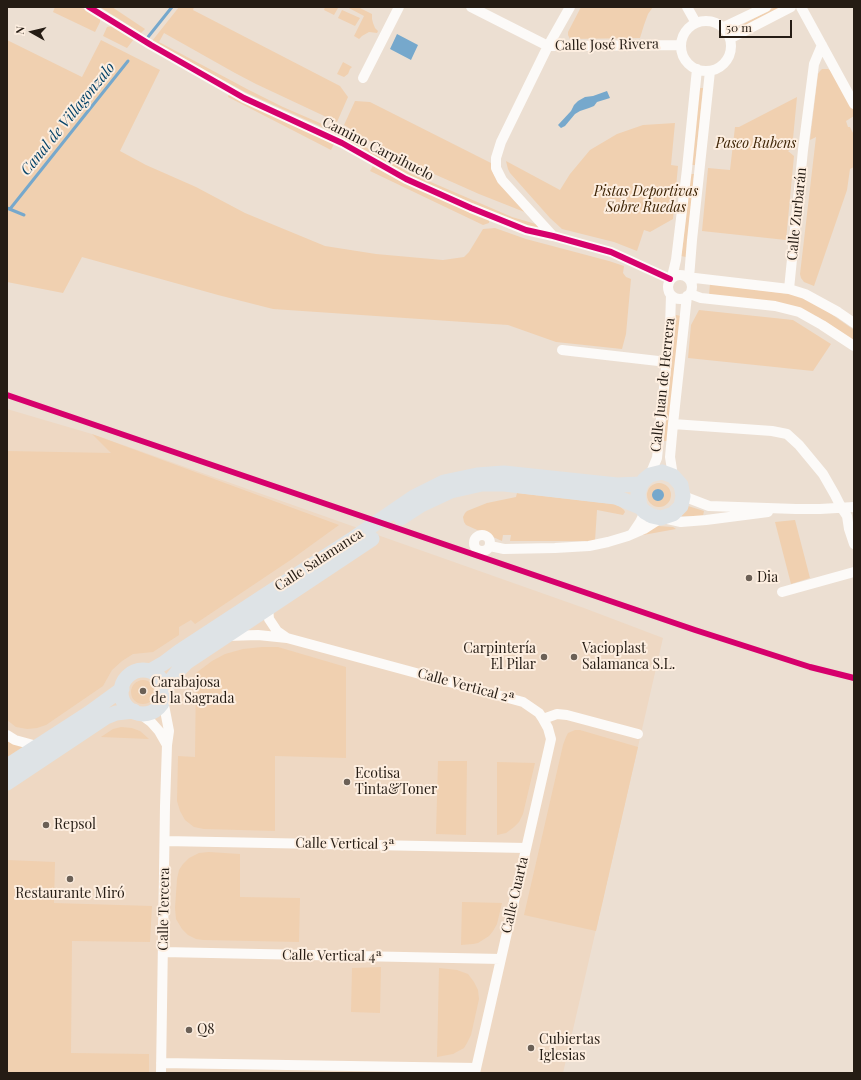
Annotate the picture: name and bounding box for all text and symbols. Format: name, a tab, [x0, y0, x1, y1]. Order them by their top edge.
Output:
north arrow	[12, 12, 52, 52]
scale bar	[721, 12, 794, 38]
text: 50 m	[726, 19, 752, 35]
text: N	[12, 25, 28, 35]
street label: Calle José Rivera	[555, 36, 659, 54]
water label: Canal de Villagonzalo	[17, 59, 119, 179]
street label: Camino Carpihuelo	[320, 114, 436, 184]
park label: Paseo Rubens	[716, 136, 796, 152]
street label: Calle Zurbarán	[784, 166, 810, 262]
park label: Pistas Deportivas Sobre Ruedas	[594, 184, 698, 216]
street label: Calle Juan de Herrera	[648, 317, 678, 453]
street label: Calle Salamanca	[272, 525, 366, 595]
place label: Dia	[757, 570, 778, 586]
marker: Dia	[744, 573, 754, 583]
place label: Carpintería El Pilar	[463, 641, 536, 674]
place label: Vacioplast Salamanca S.L.	[582, 641, 675, 674]
marker: Carpintería El Pilar	[539, 652, 549, 662]
marker: Vacioplast Salamanca S.L.	[569, 652, 579, 662]
street label: Calle Vertical 2ª	[416, 665, 516, 707]
place label: Carabajosa de la Sagrada	[151, 675, 234, 708]
marker: Carabajosa de la Sagrada	[138, 686, 148, 696]
place label: Ecotisa Tinta&Toner	[355, 766, 437, 798]
marker: Ecotisa Tinta&Toner	[342, 777, 352, 787]
place label: Repsol	[54, 817, 96, 833]
marker: Repsol	[41, 820, 51, 830]
street label: Calle Vertical 3ª	[295, 835, 395, 853]
street label: Calle Cuarta	[498, 855, 532, 935]
street label: Calle Tercera	[155, 867, 173, 951]
marker: Restaurante Miró	[65, 874, 75, 884]
place label: Restaurante Miró	[15, 886, 125, 902]
street label: Calle Vertical 4ª	[282, 947, 382, 965]
place label: Q8	[197, 1022, 215, 1038]
marker: Q8	[184, 1025, 194, 1035]
place label: Cubiertas Iglesias	[539, 1032, 600, 1064]
marker: Cubiertas Iglesias	[526, 1043, 536, 1053]

